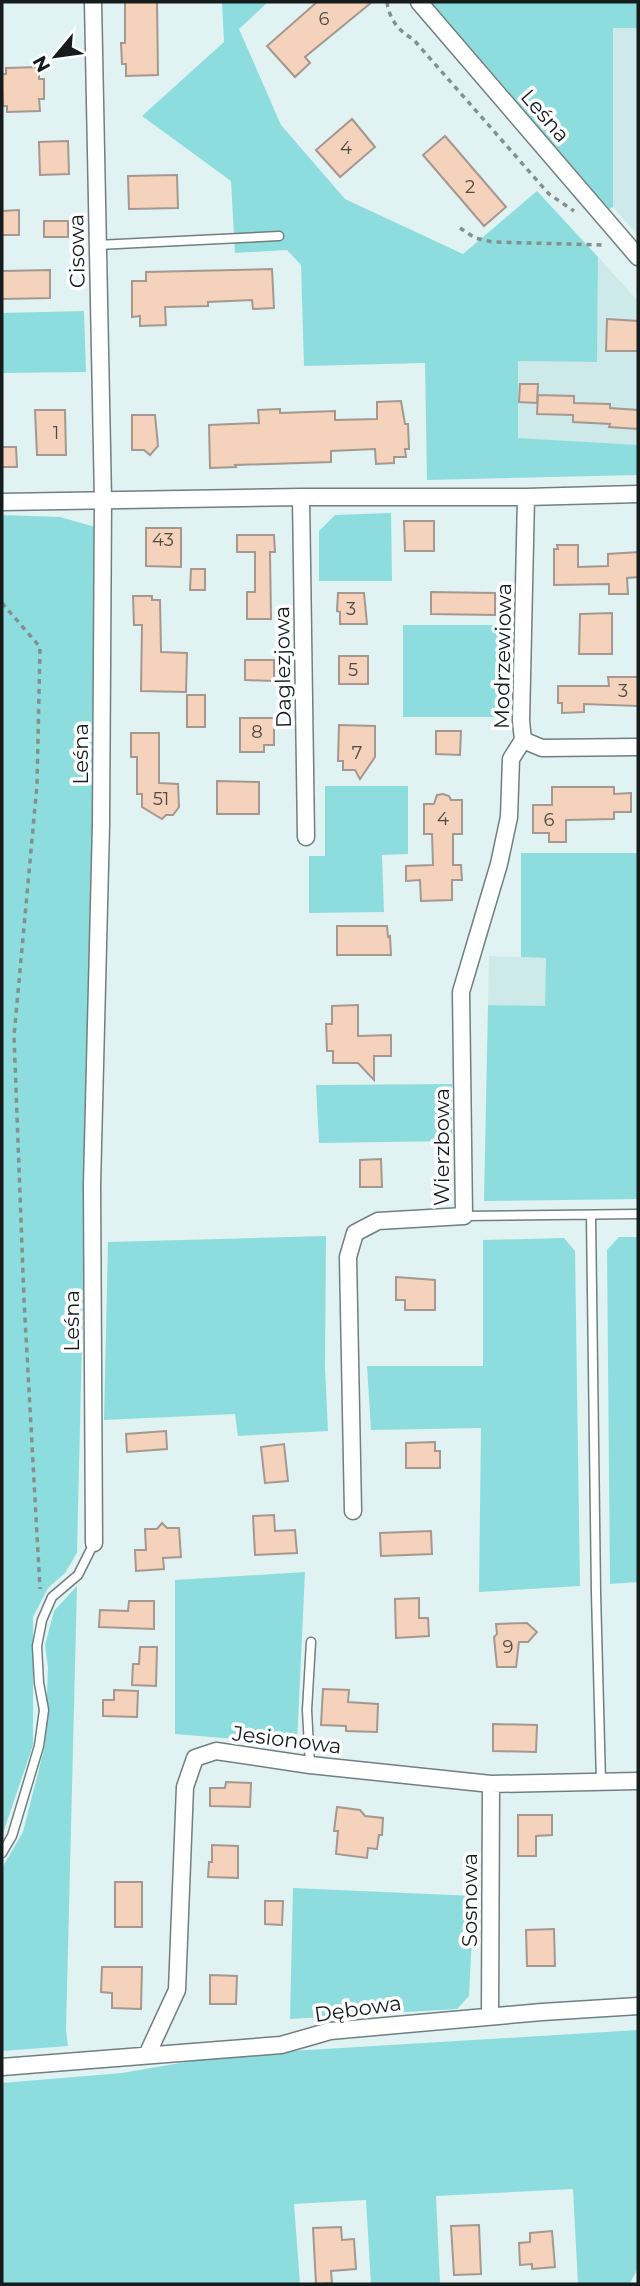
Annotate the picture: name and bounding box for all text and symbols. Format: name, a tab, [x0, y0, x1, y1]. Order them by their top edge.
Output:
house number: 6	[319, 8, 330, 30]
north arrow	[21, 21, 91, 91]
text: N	[28, 52, 55, 76]
street label: Leśna	[516, 84, 575, 147]
house number: 4	[340, 137, 352, 159]
house number: 2	[465, 176, 475, 198]
street label: Cisowa	[63, 214, 90, 288]
house number: 1	[53, 422, 59, 444]
house number: 43	[152, 529, 174, 551]
street label: Modrzewiowa	[489, 583, 516, 729]
house number: 3	[346, 598, 356, 620]
street label: Daglezjowa	[269, 606, 296, 728]
house number: 5	[348, 659, 358, 681]
house number: 3	[618, 680, 628, 702]
house number: 8	[251, 721, 263, 743]
street label: Leśna	[68, 723, 93, 785]
house number: 7	[352, 742, 362, 764]
house number: 51	[153, 788, 169, 810]
house number: 4	[437, 808, 449, 830]
house number: 6	[544, 809, 555, 831]
street label: Wierzbowa	[429, 1088, 454, 1206]
street label: Leśna	[59, 1290, 84, 1352]
house number: 9	[503, 1636, 514, 1658]
street label: Jesionowa	[230, 1720, 343, 1759]
street label: Sosnowa	[457, 1853, 482, 1947]
street label: Dębowa	[313, 1990, 403, 2027]

